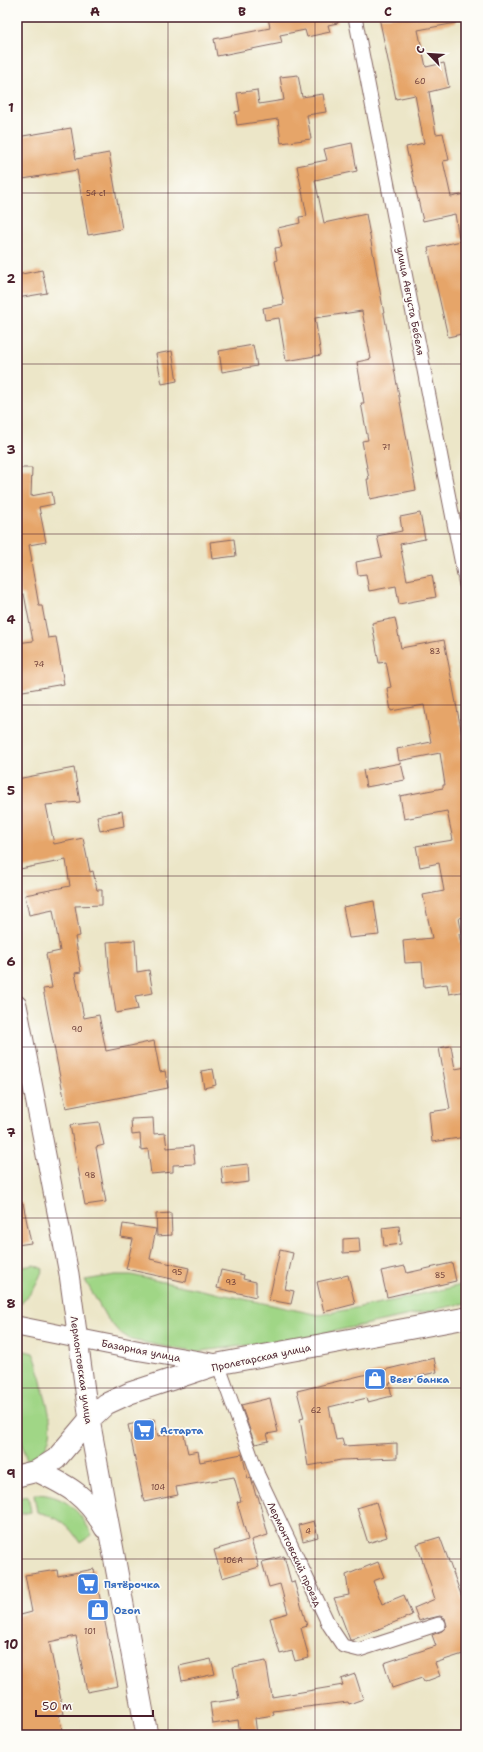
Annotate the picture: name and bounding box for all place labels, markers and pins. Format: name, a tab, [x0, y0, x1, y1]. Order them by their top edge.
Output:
shop icon: Beer банка	[362, 1366, 388, 1392]
place label: Beer банка	[390, 1373, 449, 1386]
supermarket icon: Астарта	[131, 1417, 157, 1443]
place label: Астарта	[160, 1424, 204, 1437]
supermarket icon: Пятёрочка	[75, 1571, 101, 1597]
place label: Пятёрочка	[104, 1578, 160, 1591]
shop icon: Ozon	[85, 1597, 111, 1623]
place label: Ozon	[114, 1604, 141, 1617]

